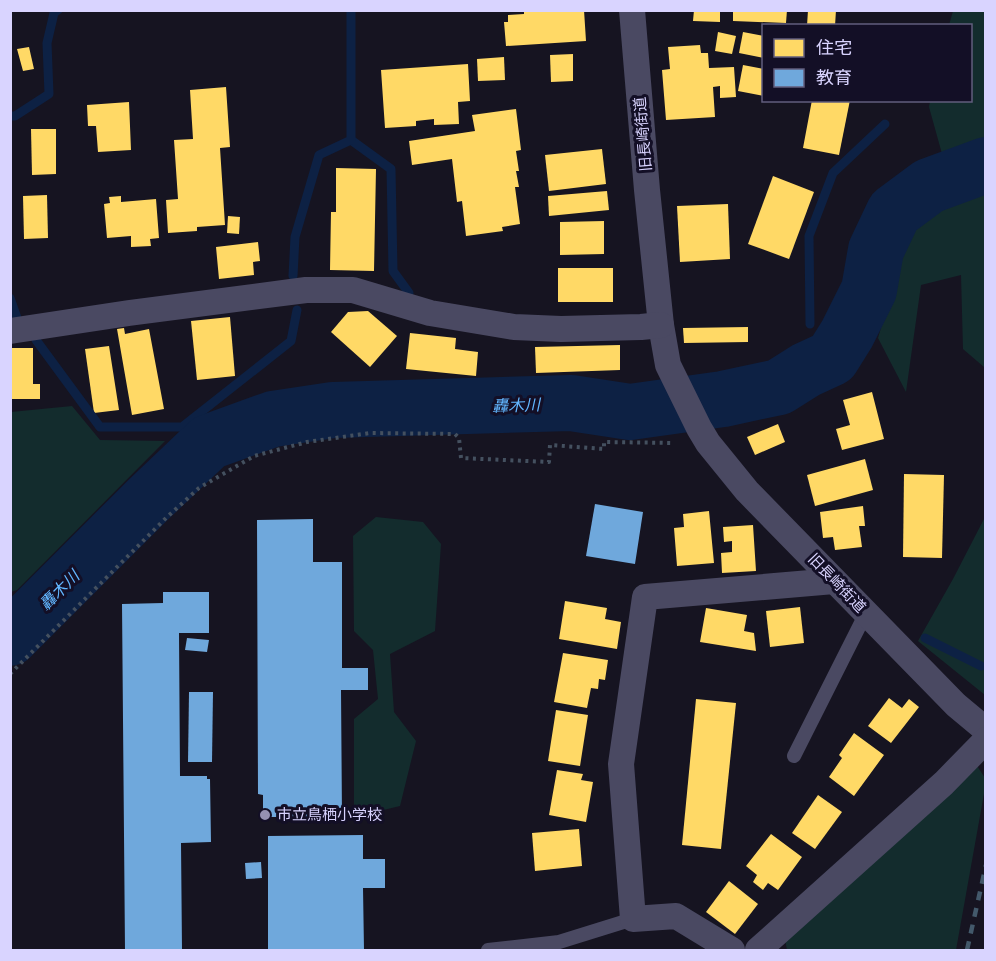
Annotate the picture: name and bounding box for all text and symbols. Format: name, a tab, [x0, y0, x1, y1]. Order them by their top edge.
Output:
legend	[762, 24, 972, 102]
text: 住宅	[816, 37, 852, 58]
text: 教育	[816, 67, 852, 88]
street label: 旧長崎街道	[630, 96, 655, 172]
water label: 轟木川	[492, 394, 542, 416]
street label: 旧長崎街道	[804, 549, 870, 616]
water label: 轟木川	[35, 565, 84, 614]
place label: 市立鳥栖小学校	[277, 805, 382, 824]
marker: 市立鳥栖小学校	[258, 808, 272, 822]

